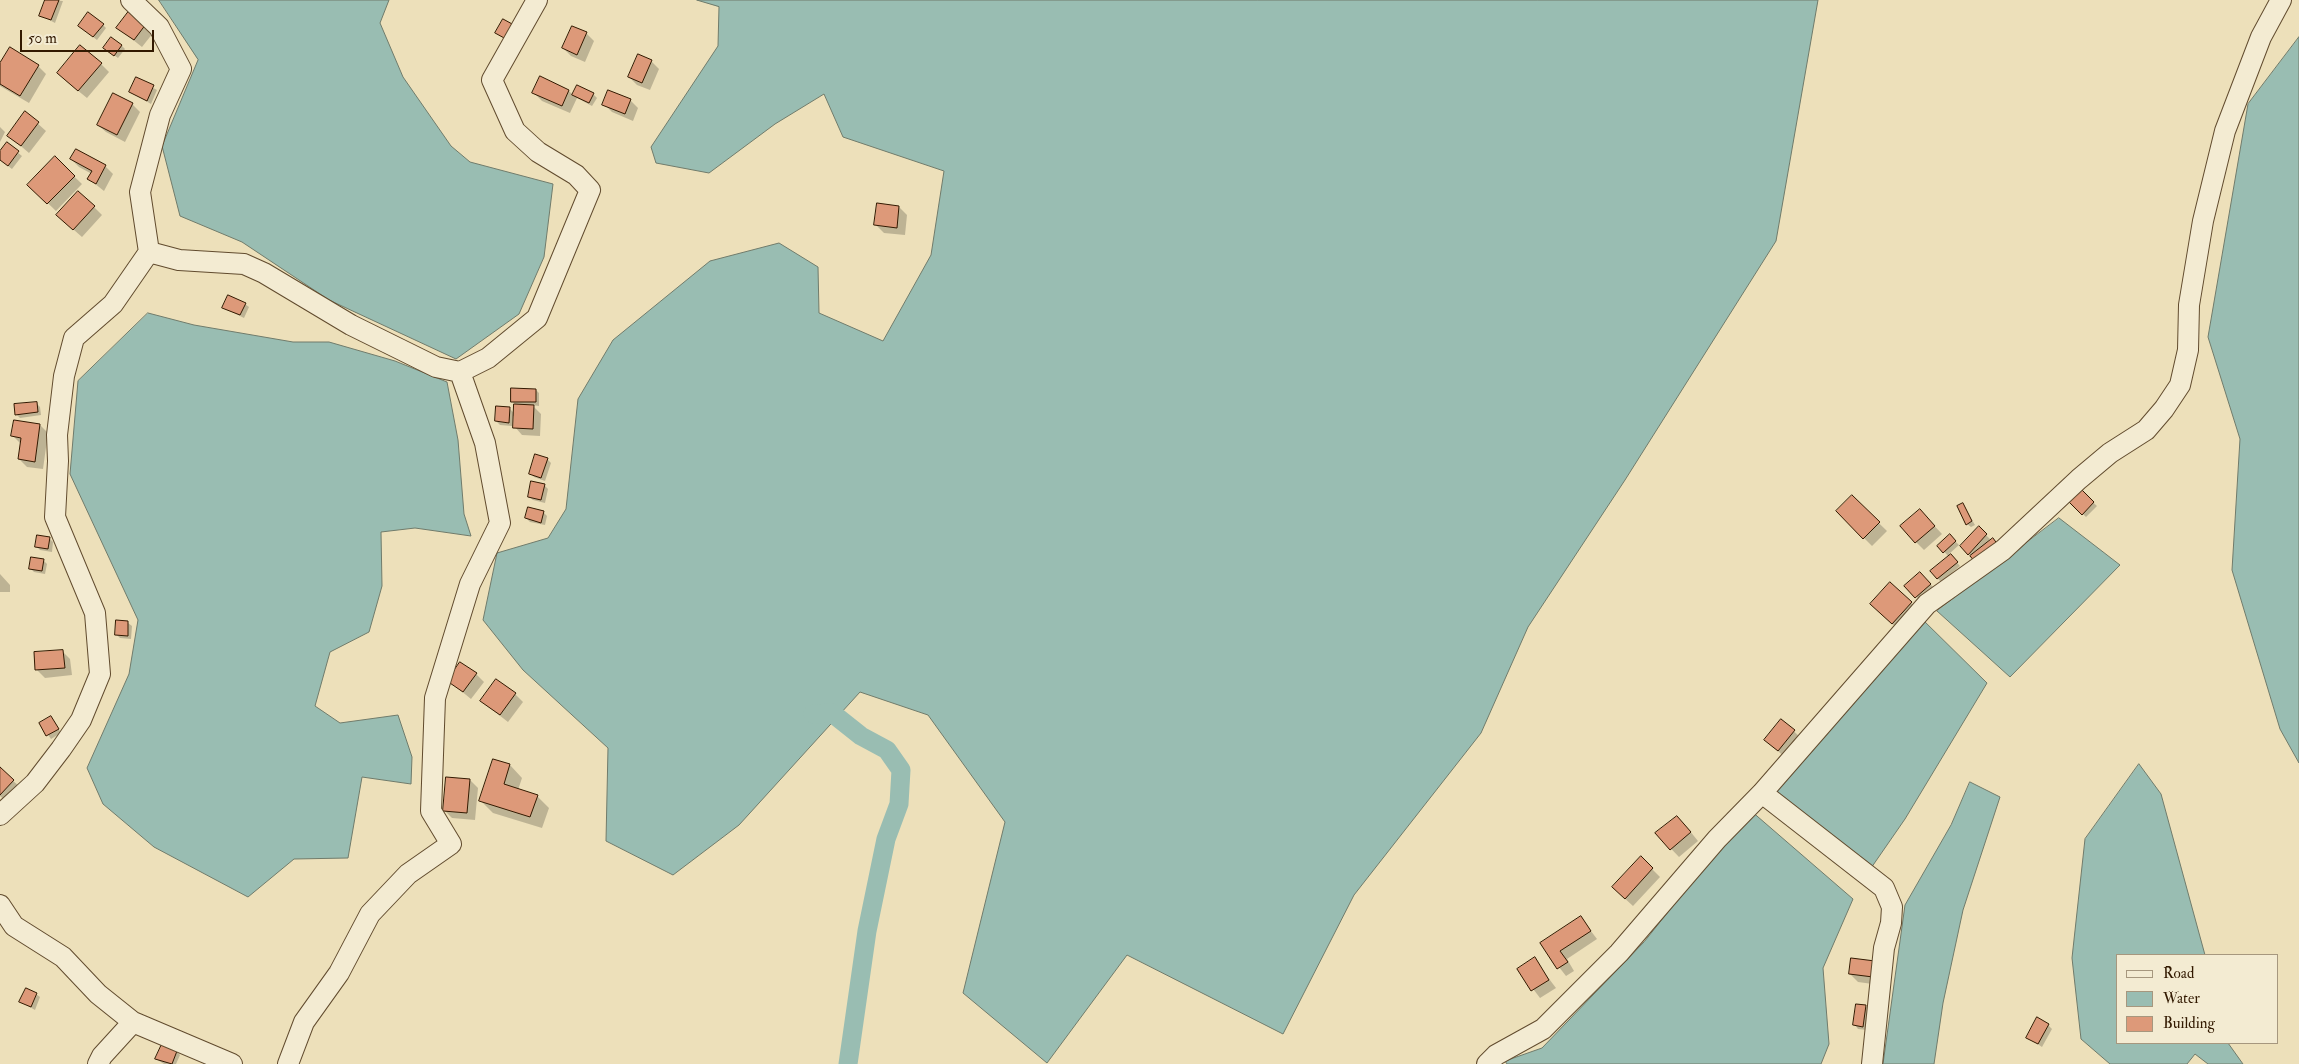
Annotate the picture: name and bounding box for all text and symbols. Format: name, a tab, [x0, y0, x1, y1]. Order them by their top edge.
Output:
scale bar	[22, 20, 156, 52]
text: 50 m	[28, 29, 57, 48]
legend	[2116, 954, 2279, 1044]
text: Road	[2163, 964, 2194, 983]
text: Water	[2163, 989, 2200, 1008]
text: Building	[2163, 1014, 2215, 1033]

